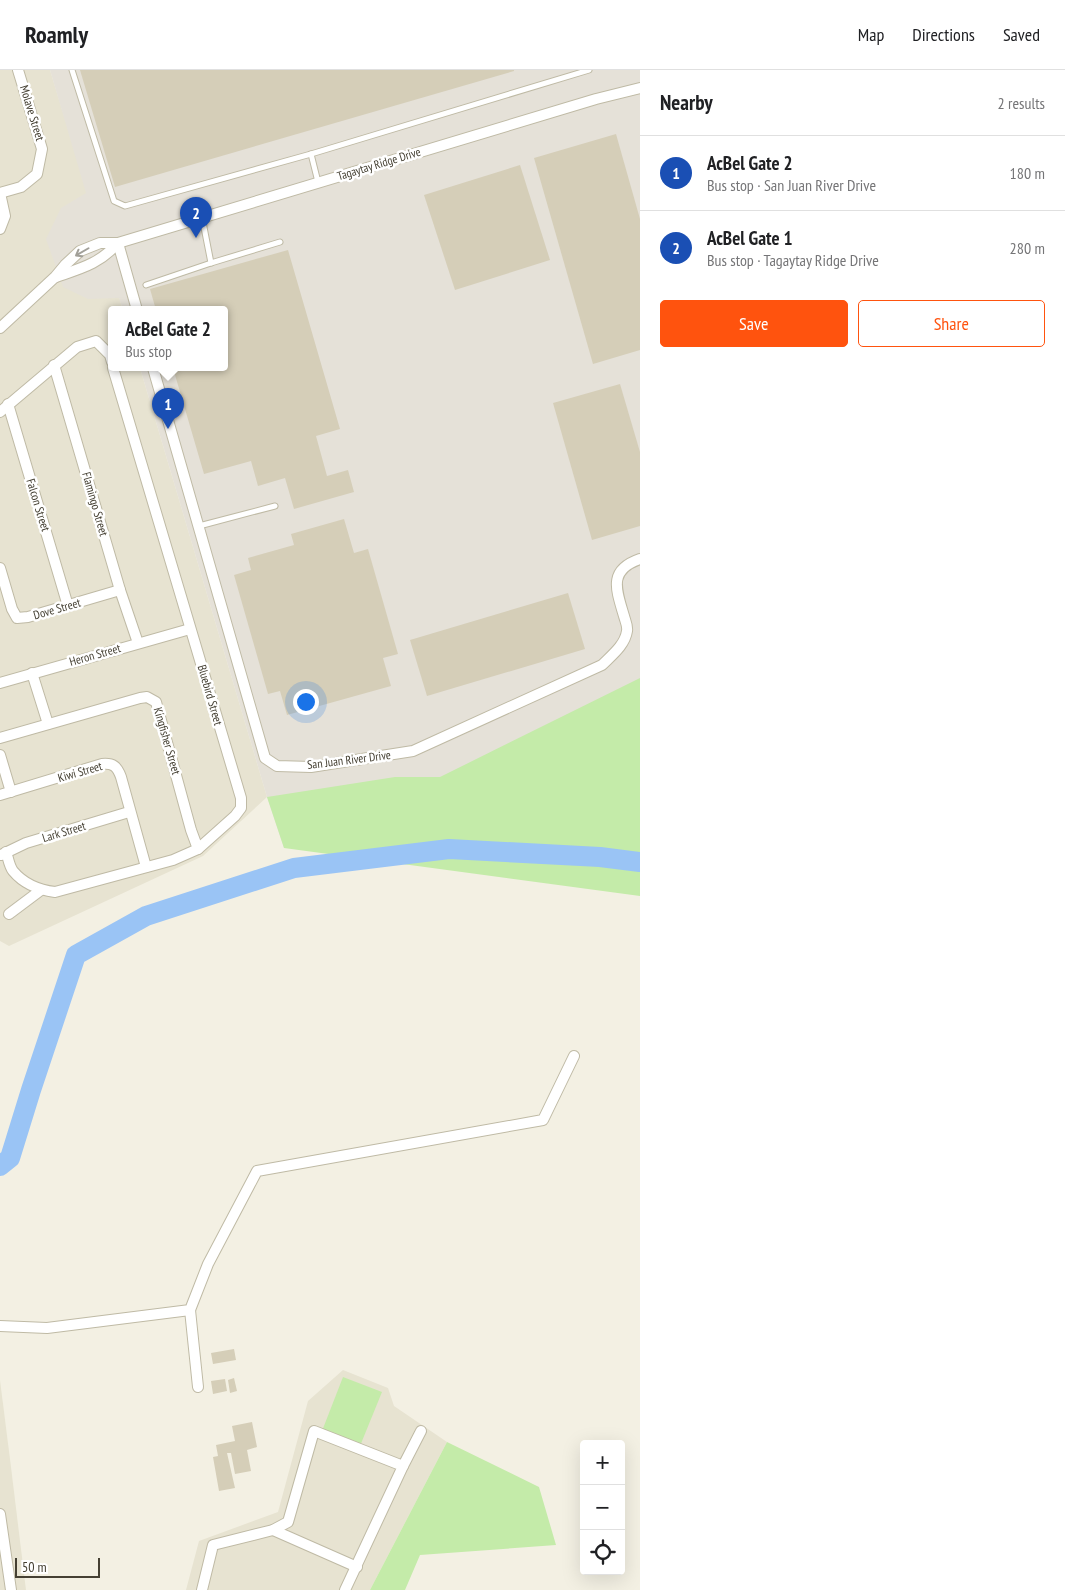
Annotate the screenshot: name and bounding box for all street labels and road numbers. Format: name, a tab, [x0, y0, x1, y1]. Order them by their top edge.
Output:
street label: Molave Street	[17, 83, 48, 143]
street label: Tagaytay Ridge Drive	[335, 144, 422, 183]
street label: Flamingo Street	[79, 470, 112, 538]
street label: Falcon Street	[23, 477, 54, 534]
street label: Dove Street	[32, 594, 83, 622]
street label: Heron Street	[68, 640, 123, 669]
street label: Bluebird Street	[195, 663, 226, 728]
street label: Kingfisher Street	[151, 706, 184, 777]
street label: San Juan River Drive	[306, 747, 392, 772]
street label: Kiwi Street	[56, 758, 105, 785]
street label: Lark Street	[40, 818, 88, 845]

